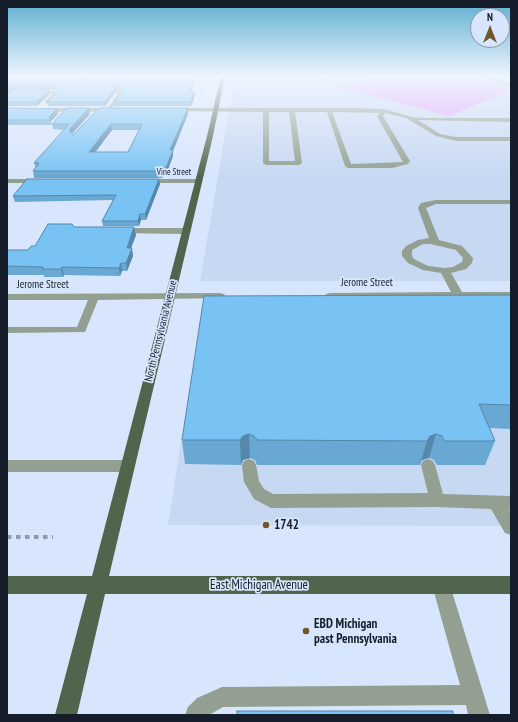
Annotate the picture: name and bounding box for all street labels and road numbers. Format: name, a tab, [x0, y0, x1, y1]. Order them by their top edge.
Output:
street label: Vine Street	[157, 167, 191, 177]
street label: Jerome Street	[341, 276, 393, 290]
street label: Jerome Street	[17, 278, 69, 292]
street label: North Pennsylvania Avenue	[142, 279, 180, 383]
street label: East Michigan Avenue	[210, 577, 308, 593]

